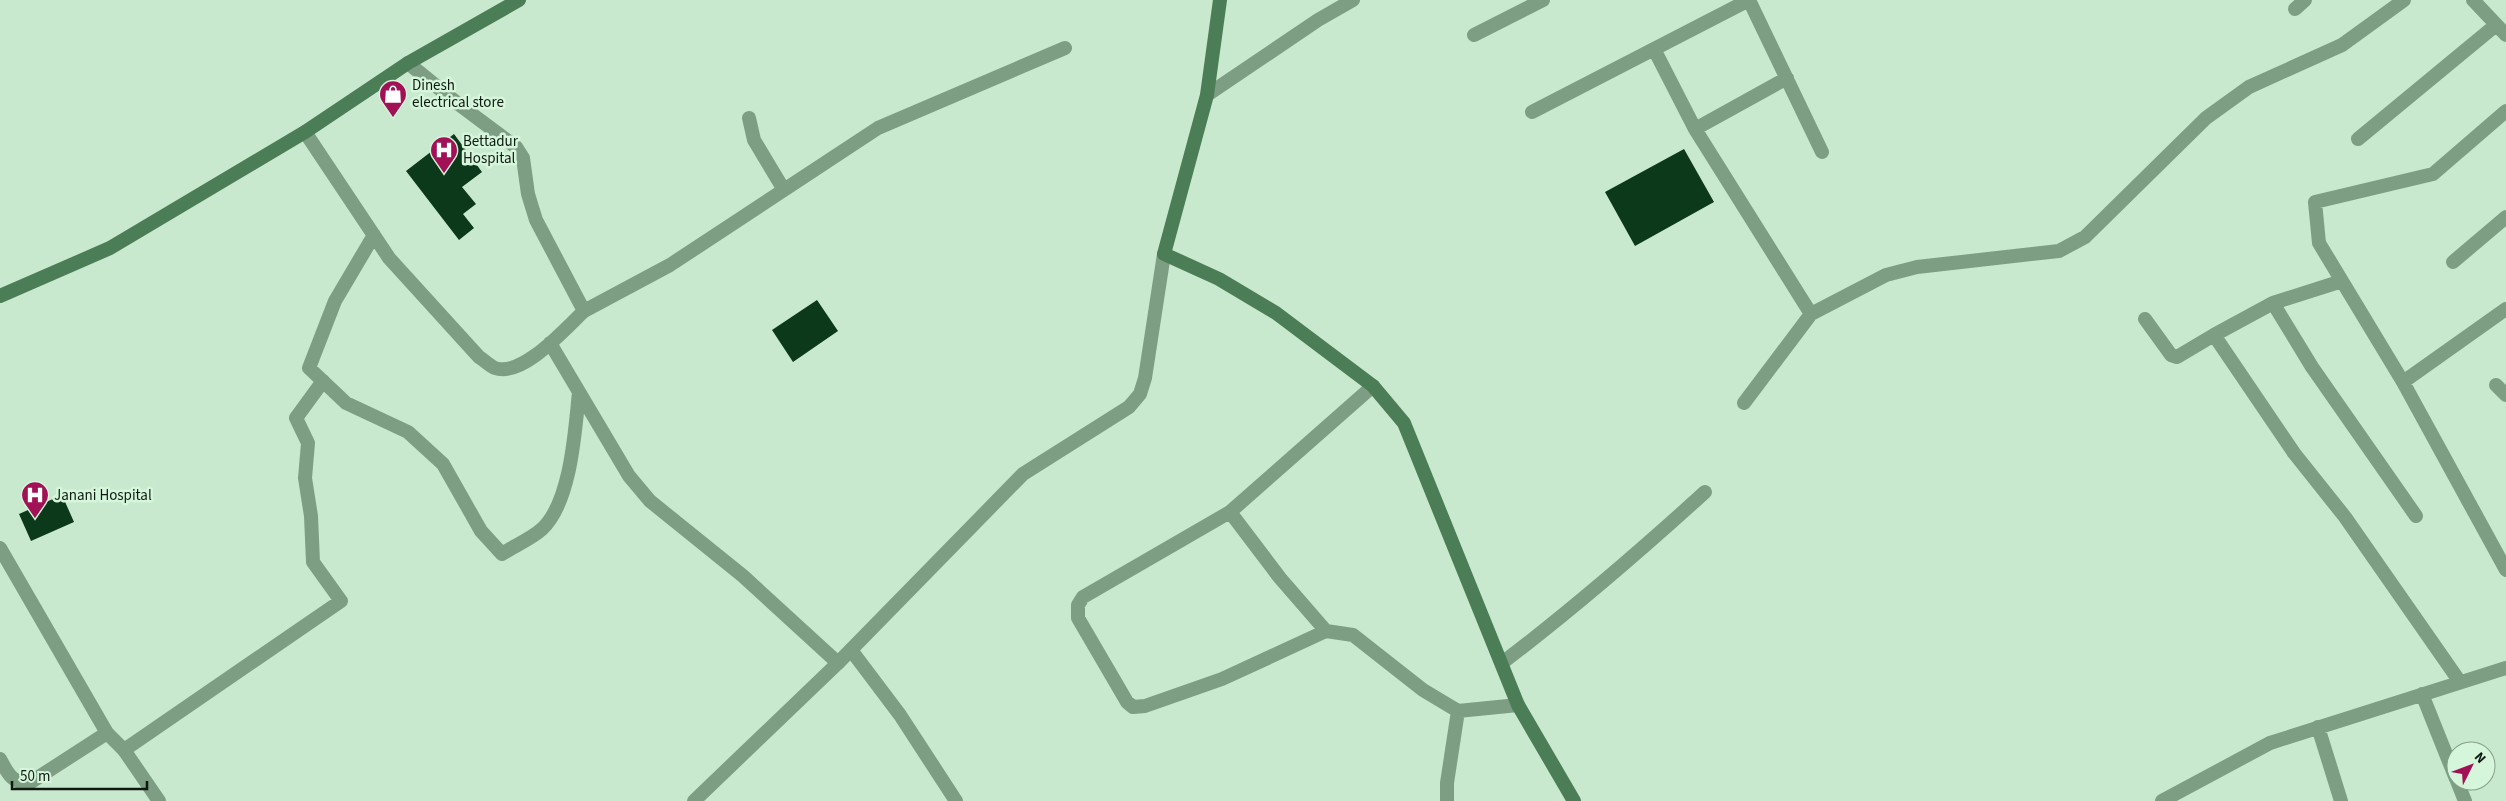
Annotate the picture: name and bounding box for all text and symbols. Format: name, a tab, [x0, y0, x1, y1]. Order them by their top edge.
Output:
place label: Dinesh electrical store	[412, 75, 504, 113]
shop icon: Dinesh electrical store	[378, 79, 408, 118]
place label: Bettadur Hospital	[463, 131, 519, 169]
hospital icon: Bettadur Hospital	[429, 135, 459, 174]
hospital icon: Janani Hospital	[20, 480, 50, 519]
place label: Janani Hospital	[54, 485, 152, 506]
north arrow	[2446, 741, 2496, 791]
text: N	[2469, 748, 2490, 768]
scale bar	[12, 758, 148, 790]
text: 50 m	[20, 766, 50, 787]

